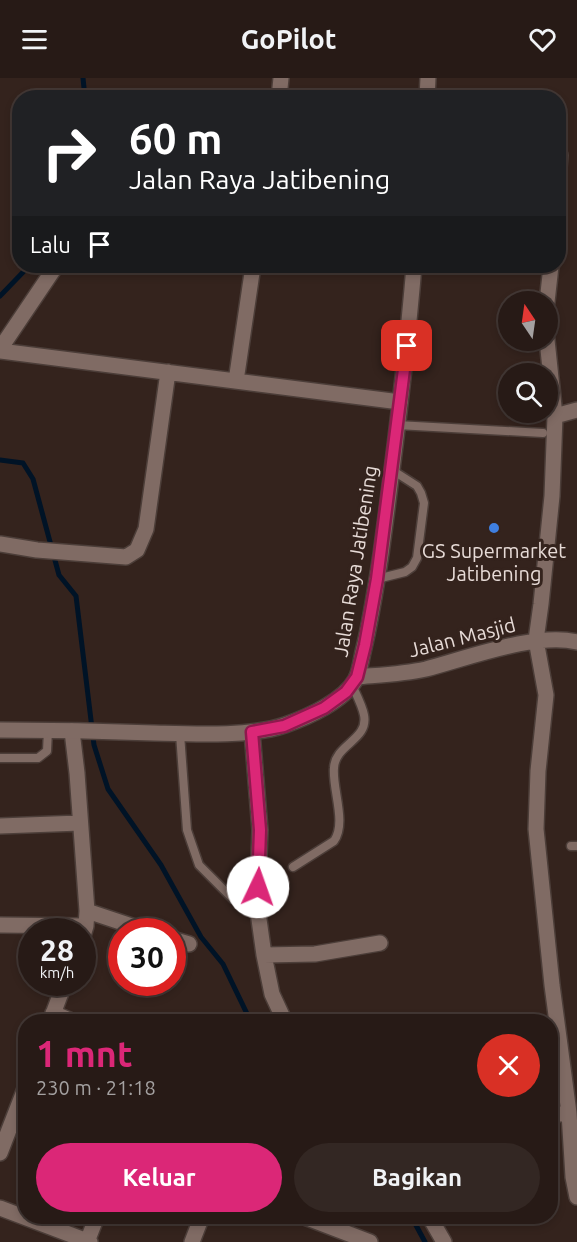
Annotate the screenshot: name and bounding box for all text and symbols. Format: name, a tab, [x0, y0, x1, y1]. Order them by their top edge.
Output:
icon: menu	[18, 23, 51, 56]
icon: heart	[526, 23, 559, 56]
text: GoPilot	[241, 24, 336, 54]
icon: right	[30, 114, 108, 192]
text: 60 m	[129, 115, 223, 162]
text: Jalan Raya Jatibening	[129, 164, 390, 194]
icon: arrive	[83, 228, 116, 261]
text: Lalu	[30, 232, 71, 257]
north arrow	[498, 291, 558, 351]
map controls	[498, 291, 558, 423]
pin	[381, 320, 432, 371]
icon: arrive	[390, 329, 423, 362]
button: search	[498, 363, 558, 423]
street label: Jalan Raya Jatibening	[328, 464, 382, 658]
marker: GS Supermarket Jatibening	[487, 521, 501, 535]
place label: GS Supermarket Jatibening	[422, 539, 566, 585]
street label: Jalan Masjid	[406, 613, 518, 661]
position arrow	[226, 855, 290, 919]
speed limit sign: 30	[108, 918, 186, 996]
text: 28	[40, 933, 74, 967]
text: km/h	[40, 964, 74, 981]
text: 1 mnt	[36, 1033, 132, 1074]
button: close	[477, 1034, 540, 1097]
text: 230 m · 21:18	[36, 1076, 156, 1099]
button: Keluar	[36, 1143, 282, 1212]
button: Bagikan	[294, 1143, 540, 1212]

